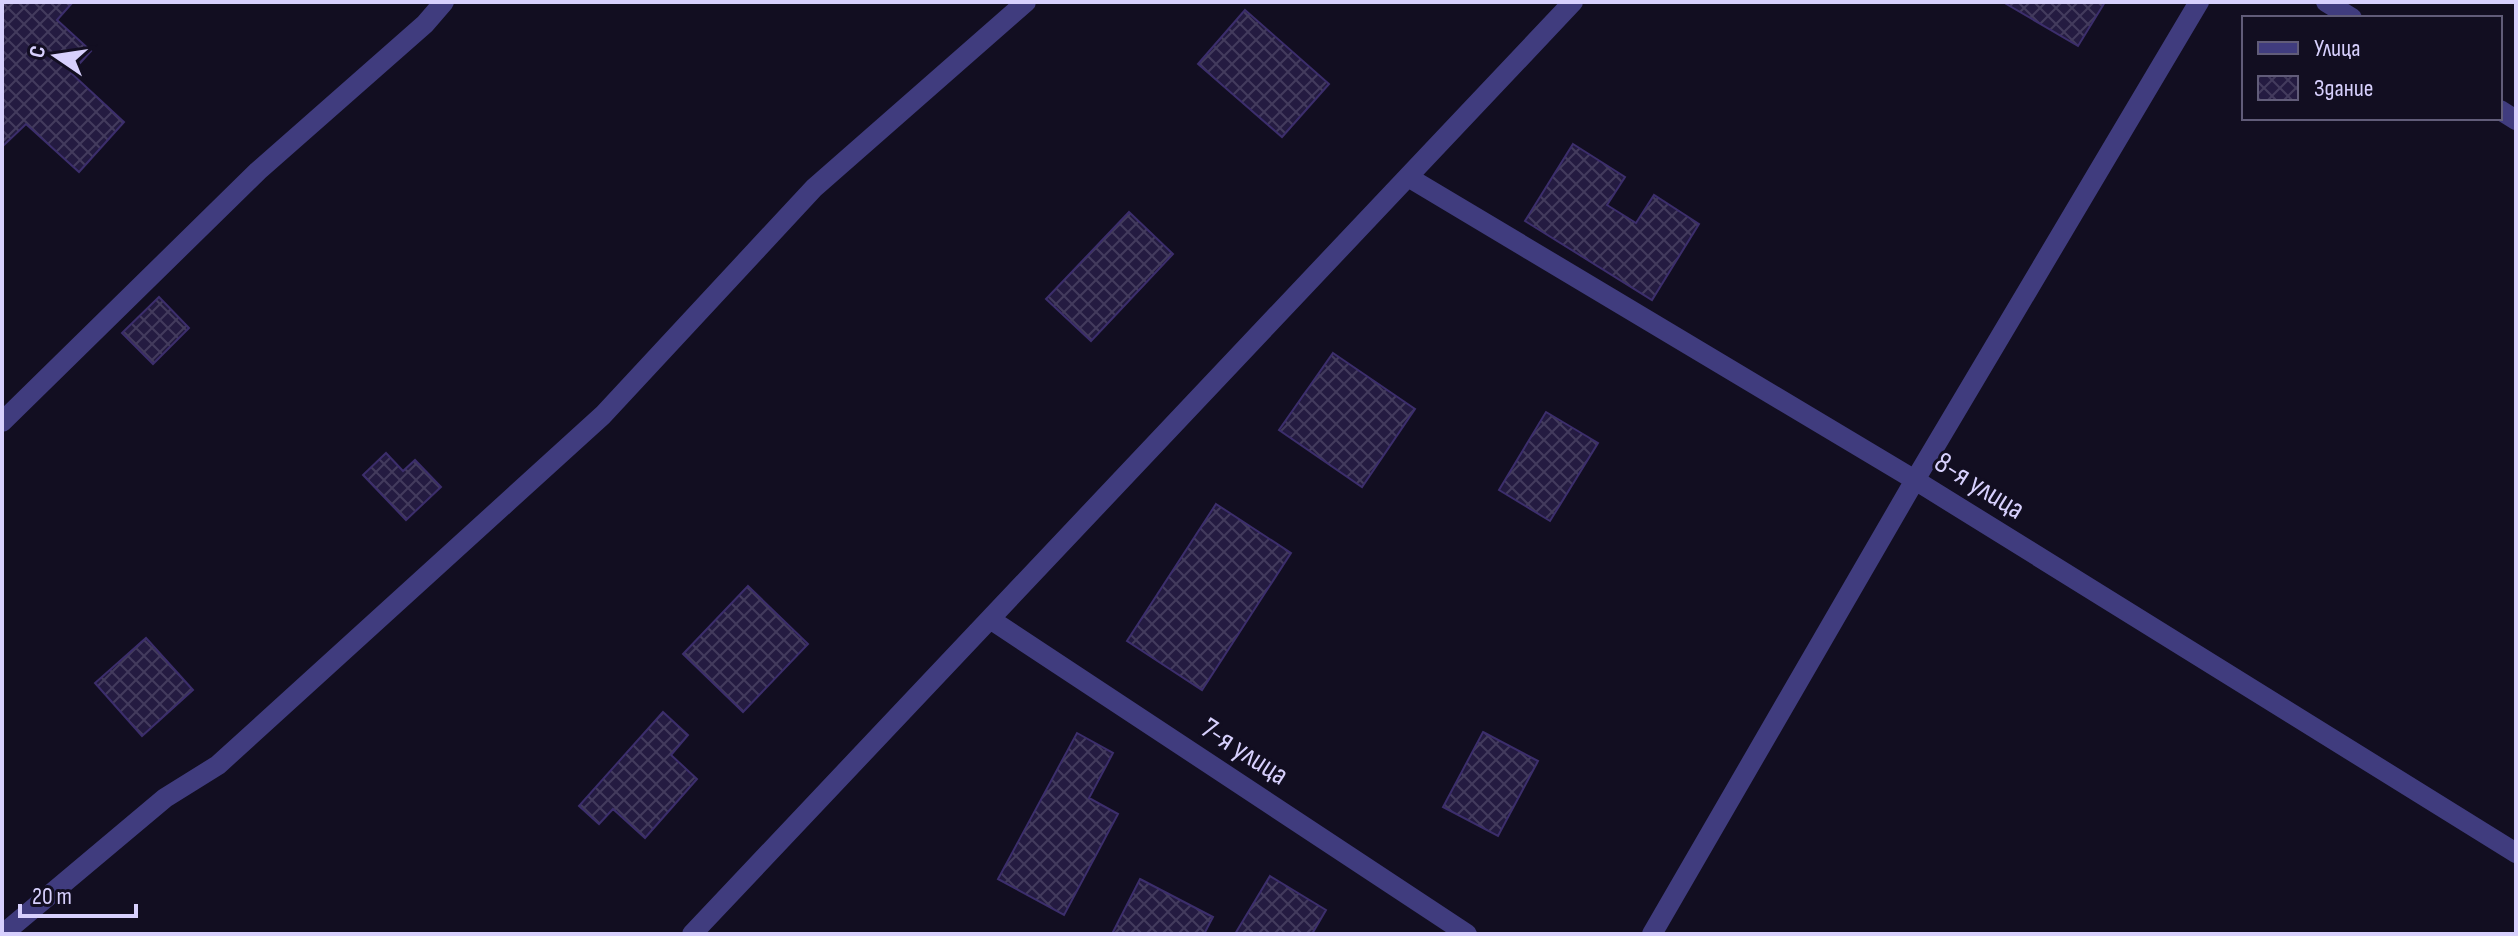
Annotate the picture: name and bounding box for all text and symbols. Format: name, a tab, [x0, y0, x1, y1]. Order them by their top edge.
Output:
north arrow	[16, 16, 96, 96]
legend	[2242, 16, 2502, 120]
text: Улица	[2314, 34, 2360, 63]
text: С	[24, 43, 52, 60]
text: Здание	[2314, 74, 2373, 103]
street label: 8-я улица	[1928, 444, 2031, 527]
street label: 7-я улица	[1194, 710, 1295, 793]
scale bar	[20, 868, 136, 918]
text: 20 m	[32, 882, 72, 911]

